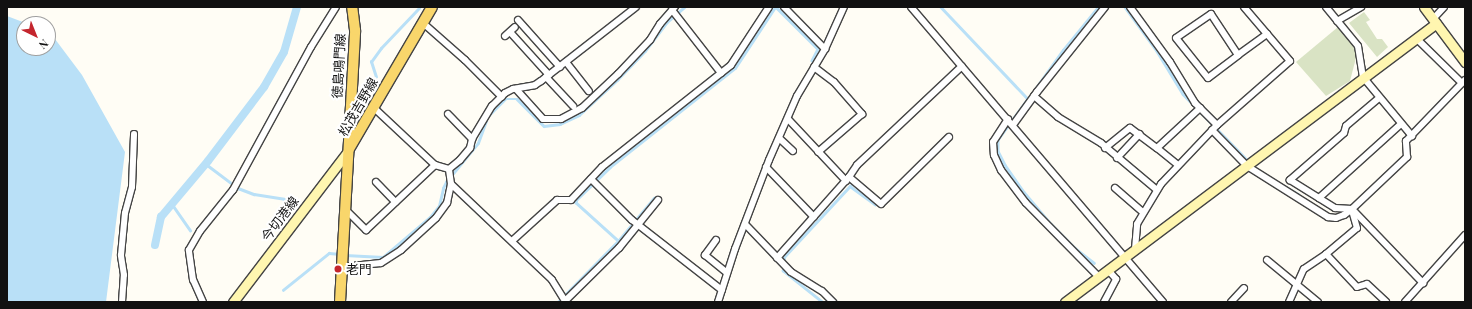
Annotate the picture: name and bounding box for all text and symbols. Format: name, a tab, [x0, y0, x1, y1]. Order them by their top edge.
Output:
north arrow	[16, 16, 56, 56]
street label: 徳島鳴門線	[330, 33, 348, 99]
text: N	[36, 36, 52, 53]
street label: 松茂吉野線	[335, 75, 381, 139]
street label: 今切港線	[258, 194, 302, 244]
place label: 老門	[346, 261, 372, 277]
marker: 老門	[333, 264, 343, 274]

